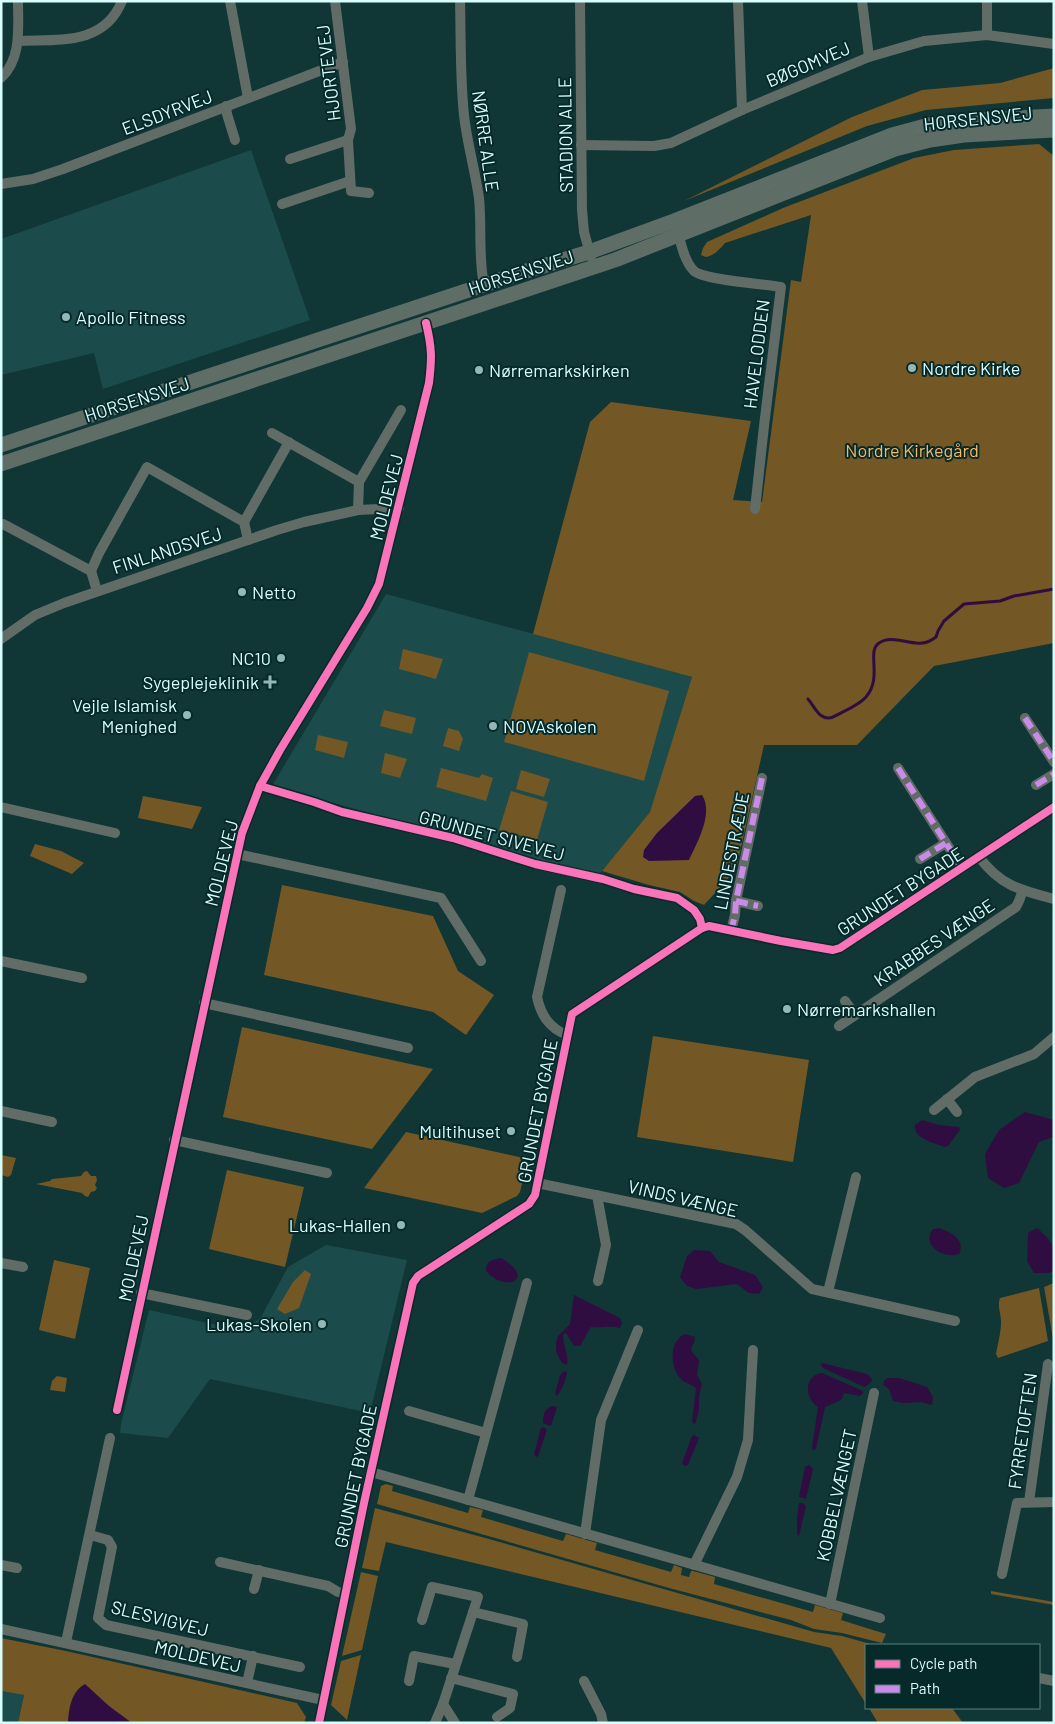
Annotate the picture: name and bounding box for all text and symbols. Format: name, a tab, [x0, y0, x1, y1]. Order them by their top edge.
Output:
street label: HJORTEVEJ	[311, 23, 345, 123]
street label: BØGOMVEJ	[763, 36, 853, 92]
street label: STADION ALLE	[553, 77, 577, 193]
street label: ELSDYRVEJ	[119, 85, 215, 139]
street label: NØRRE ALLE	[468, 89, 504, 193]
street label: HORSENSVEJ	[922, 101, 1034, 135]
street label: HORSENSVEJ	[466, 245, 576, 299]
street label: HAVELODDEN	[738, 298, 774, 410]
place label: Apollo Fitness	[76, 306, 186, 328]
marker: Apollo Fitness	[60, 311, 72, 323]
place label: Nordre Kirke	[922, 357, 1020, 379]
place label: Nørremarkskirken	[489, 359, 630, 381]
marker: Nordre Kirke	[906, 362, 918, 374]
marker: Nørremarkskirken	[473, 364, 485, 376]
street label: HORSENSVEJ	[82, 372, 192, 426]
park label: Nordre Kirkegård	[845, 439, 979, 461]
street label: MOLDEVEJ	[365, 452, 407, 542]
street label: FINLANDSVEJ	[109, 522, 225, 578]
place label: Netto	[252, 581, 296, 603]
marker: Netto	[236, 586, 248, 598]
place label: NC10	[231, 647, 271, 669]
marker: NC10	[275, 652, 287, 664]
place label: Sygeplejeklinik	[143, 671, 259, 693]
marker: Sygeplejeklinik	[263, 675, 277, 689]
place label: Vejle Islamisk Menighed	[72, 694, 177, 737]
marker: Vejle Islamisk Menighed	[181, 709, 193, 721]
place label: NOVAskolen	[503, 715, 597, 737]
marker: NOVAskolen	[487, 720, 499, 732]
street label: LINDESTRÆDE	[709, 790, 753, 912]
street label: GRUNDET SIVEVEJ	[417, 805, 567, 865]
street label: MOLDEVEJ	[200, 818, 242, 908]
street label: GRUNDET BYGADE	[833, 842, 967, 940]
street label: KRABBES VÆNGE	[869, 894, 999, 990]
place label: Nørremarkshallen	[797, 998, 936, 1020]
marker: Nørremarkshallen	[781, 1003, 793, 1015]
street label: GRUNDET BYGADE	[512, 1037, 562, 1185]
place label: Multihuset	[419, 1120, 501, 1142]
marker: Multihuset	[505, 1125, 517, 1137]
street label: VINDS VÆNGE	[626, 1175, 740, 1221]
street label: MOLDEVEJ	[113, 1213, 153, 1303]
place label: Lukas-Hallen	[289, 1214, 391, 1236]
marker: Lukas-Hallen	[395, 1219, 407, 1231]
place label: Lukas-Skolen	[206, 1313, 312, 1335]
marker: Lukas-Skolen	[316, 1318, 328, 1330]
street label: FYRRETOFTEN	[1003, 1371, 1041, 1491]
street label: GRUNDET BYGADE	[329, 1402, 381, 1550]
street label: KOBBELVÆNGET	[811, 1427, 861, 1563]
street label: SLESVIGVEJ	[109, 1595, 211, 1641]
street label: MOLDEVEJ	[153, 1635, 243, 1677]
legend	[865, 1644, 1040, 1709]
text: Cycle path	[910, 1654, 977, 1672]
text: Path	[910, 1679, 940, 1697]

